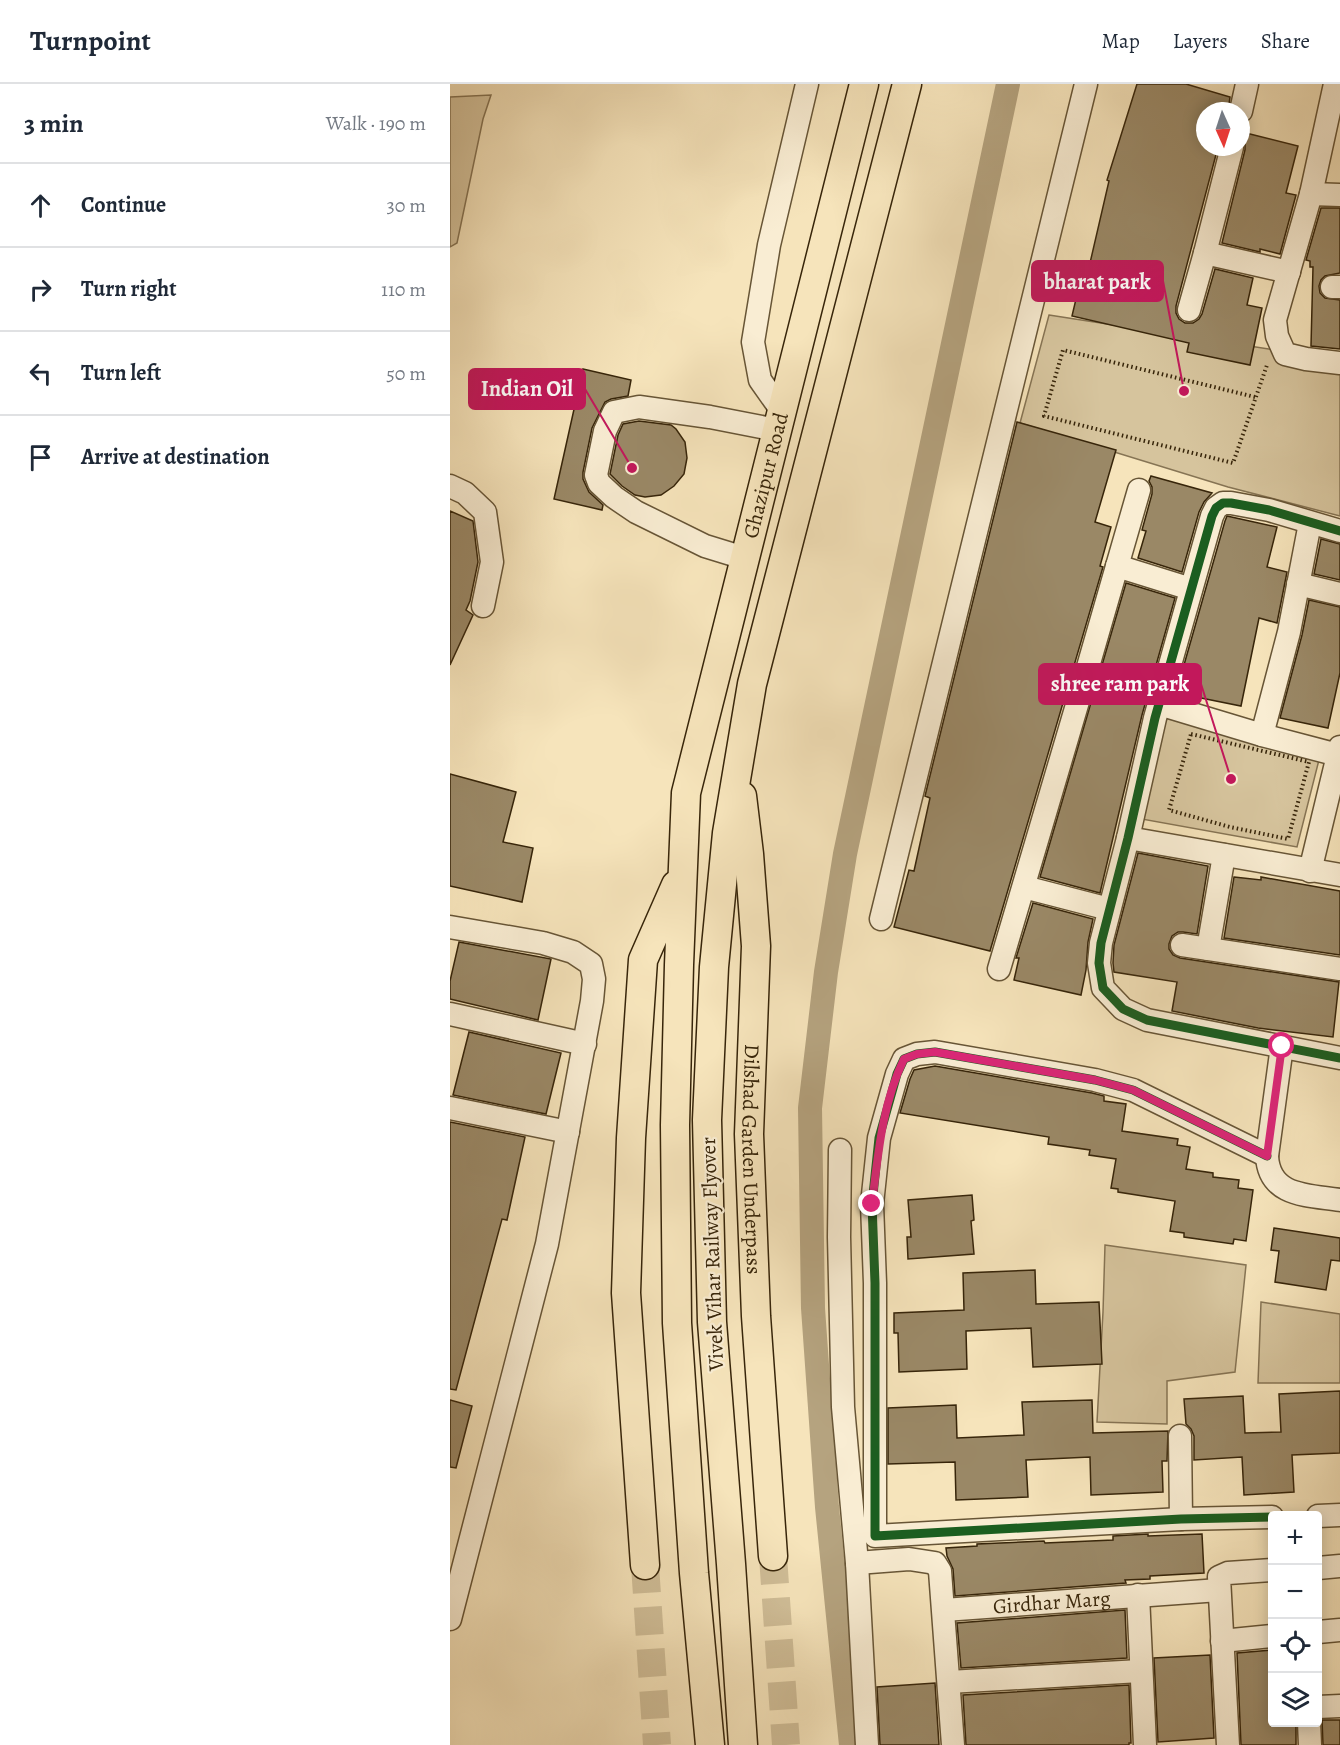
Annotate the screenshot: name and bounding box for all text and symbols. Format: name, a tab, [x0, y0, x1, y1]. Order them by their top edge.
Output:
text: Turnpoint	[30, 22, 151, 60]
text: Map	[1101, 27, 1140, 55]
text: Layers	[1173, 27, 1228, 55]
text: Share	[1261, 27, 1310, 55]
north arrow	[1196, 102, 1250, 156]
text: 3 min	[24, 106, 84, 141]
text: Walk · 190 m	[326, 110, 426, 137]
icon: ahead	[24, 189, 57, 222]
text: Continue	[81, 190, 166, 220]
text: 30 m	[386, 192, 426, 219]
callout: bharat park	[1032, 261, 1163, 301]
text: bharat park	[1042, 267, 1151, 297]
icon: right	[24, 273, 57, 306]
text: Turn right	[81, 274, 177, 304]
text: 110 m	[381, 276, 426, 303]
icon: left	[24, 357, 57, 390]
text: Turn left	[81, 358, 161, 388]
text: 50 m	[386, 360, 426, 387]
callout: Indian Oil	[469, 369, 585, 409]
text: Indian Oil	[481, 374, 573, 404]
street label: Ghazipur Road	[736, 409, 795, 541]
icon: arrive	[24, 441, 57, 474]
text: Arrive at destination	[81, 442, 270, 472]
callout: shree ram park	[1039, 664, 1201, 704]
text: shree ram park	[1051, 669, 1190, 699]
route start	[1268, 1032, 1294, 1058]
street label: Dilshad Garden Underpass	[735, 1043, 768, 1275]
street label: Vivek Vihar Railway Flyover	[694, 1137, 730, 1372]
route end	[858, 1190, 884, 1216]
map controls	[1268, 1511, 1322, 1727]
button: +	[1268, 1511, 1322, 1565]
button: −	[1268, 1565, 1322, 1619]
street label: Girdhar Marg	[992, 1584, 1112, 1620]
button: locate	[1268, 1619, 1322, 1673]
button: layers	[1268, 1673, 1322, 1727]

